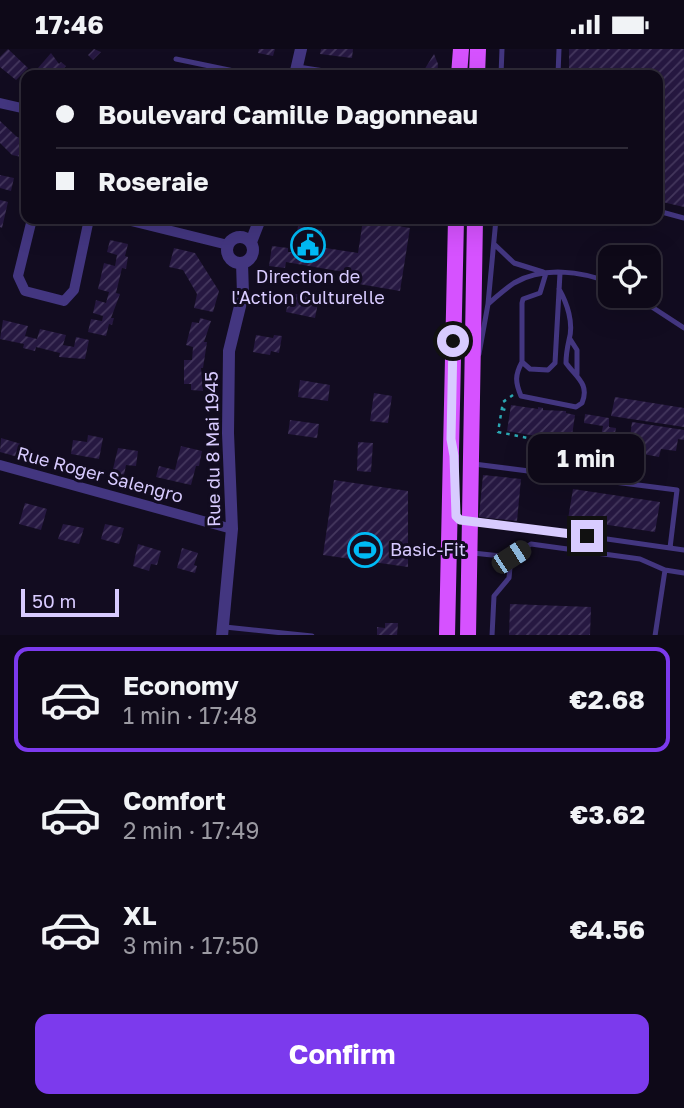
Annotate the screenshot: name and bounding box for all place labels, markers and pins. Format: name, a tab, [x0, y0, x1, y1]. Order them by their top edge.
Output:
public building icon: Direction de l'Action Culturelle	[289, 226, 327, 264]
place label: Direction de l'Action Culturelle	[231, 265, 385, 308]
sports icon: Basic-Fit	[346, 531, 384, 569]
place label: Basic-Fit	[390, 538, 466, 560]

